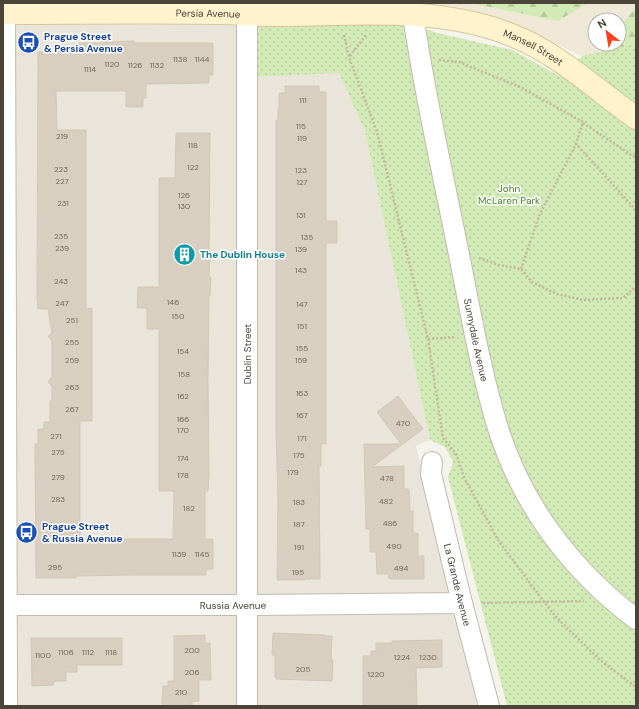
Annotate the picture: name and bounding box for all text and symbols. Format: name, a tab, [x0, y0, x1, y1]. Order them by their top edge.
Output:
street label: Persia Avenue	[176, 7, 241, 21]
north arrow	[587, 12, 627, 52]
text: N	[595, 15, 609, 31]
street label: Mansell Street	[502, 26, 566, 69]
bus stop icon: Prague Street & Persia Avenue	[15, 29, 41, 55]
place label: Prague Street & Persia Avenue	[44, 30, 123, 55]
house number: 1138	[173, 54, 187, 64]
house number: 1144	[195, 54, 209, 64]
house number: 1120	[105, 59, 120, 69]
house number: 1126	[128, 60, 142, 70]
house number: 1132	[150, 60, 165, 70]
house number: 1114	[84, 64, 96, 74]
house number: 111	[299, 95, 307, 105]
house number: 115	[296, 121, 306, 131]
house number: 219	[56, 131, 68, 141]
house number: 119	[297, 133, 307, 143]
house number: 118	[188, 140, 198, 150]
house number: 122	[187, 162, 199, 172]
house number: 223	[54, 164, 68, 174]
house number: 123	[295, 165, 307, 175]
house number: 227	[55, 176, 69, 186]
house number: 127	[296, 177, 308, 187]
park label: John McLaren Park	[478, 182, 540, 207]
house number: 126	[178, 190, 190, 200]
house number: 231	[57, 198, 69, 208]
house number: 130	[178, 201, 191, 211]
house number: 131	[296, 210, 306, 220]
house number: 235	[54, 231, 68, 241]
house number: 135	[301, 232, 313, 242]
building icon: The Dublin House	[171, 241, 197, 267]
house number: 239	[55, 243, 69, 253]
house number: 139	[295, 244, 307, 254]
place label: The Dublin House	[200, 248, 285, 261]
house number: 143	[295, 265, 307, 275]
house number: 243	[54, 276, 68, 286]
house number: 146	[167, 297, 179, 307]
street label: Sunnydale Avenue	[461, 297, 491, 383]
house number: 247	[55, 298, 69, 308]
house number: 147	[296, 299, 308, 309]
house number: 150	[172, 311, 185, 321]
house number: 251	[66, 315, 78, 325]
house number: 151	[297, 321, 307, 331]
street label: Dublin Street	[241, 324, 254, 384]
house number: 255	[65, 337, 79, 347]
house number: 155	[296, 343, 308, 353]
house number: 154	[177, 346, 189, 356]
house number: 259	[65, 355, 79, 365]
house number: 159	[295, 355, 307, 365]
house number: 158	[178, 369, 190, 379]
house number: 263	[65, 382, 79, 392]
house number: 163	[296, 388, 308, 398]
house number: 162	[177, 391, 189, 401]
house number: 267	[65, 404, 79, 414]
house number: 167	[296, 410, 308, 420]
house number: 166	[177, 414, 189, 424]
house number: 470	[396, 418, 411, 428]
house number: 170	[177, 425, 190, 435]
house number: 271	[50, 431, 62, 441]
house number: 171	[297, 433, 307, 443]
house number: 275	[51, 447, 65, 457]
house number: 175	[293, 450, 305, 460]
house number: 174	[177, 453, 189, 463]
house number: 179	[287, 467, 299, 477]
house number: 178	[177, 470, 189, 480]
house number: 279	[51, 472, 65, 482]
house number: 478	[380, 473, 394, 483]
house number: 283	[51, 494, 65, 504]
house number: 482	[379, 496, 393, 506]
house number: 183	[293, 497, 305, 507]
house number: 182	[183, 503, 195, 513]
house number: 486	[383, 518, 397, 528]
bus stop icon: Prague Street & Russia Avenue	[13, 519, 39, 545]
house number: 187	[293, 519, 305, 529]
place label: Prague Street & Russia Avenue	[42, 520, 123, 545]
house number: 490	[386, 541, 402, 551]
house number: 191	[294, 542, 304, 552]
street label: La Grande Avenue	[441, 542, 474, 628]
house number: 1139	[172, 549, 186, 559]
house number: 1145	[195, 549, 209, 559]
house number: 295	[48, 562, 62, 572]
house number: 494	[394, 563, 409, 573]
house number: 195	[292, 567, 304, 577]
street label: Russia Avenue	[200, 599, 267, 612]
house number: 200	[184, 645, 200, 655]
house number: 1106	[58, 647, 74, 657]
house number: 1112	[82, 647, 94, 657]
house number: 1118	[105, 647, 117, 657]
house number: 1100	[35, 650, 51, 660]
house number: 1224	[394, 652, 410, 662]
house number: 1230	[419, 652, 437, 662]
house number: 205	[296, 664, 311, 674]
house number: 206	[184, 667, 200, 677]
house number: 1220	[367, 669, 385, 679]
house number: 210	[175, 687, 188, 697]

